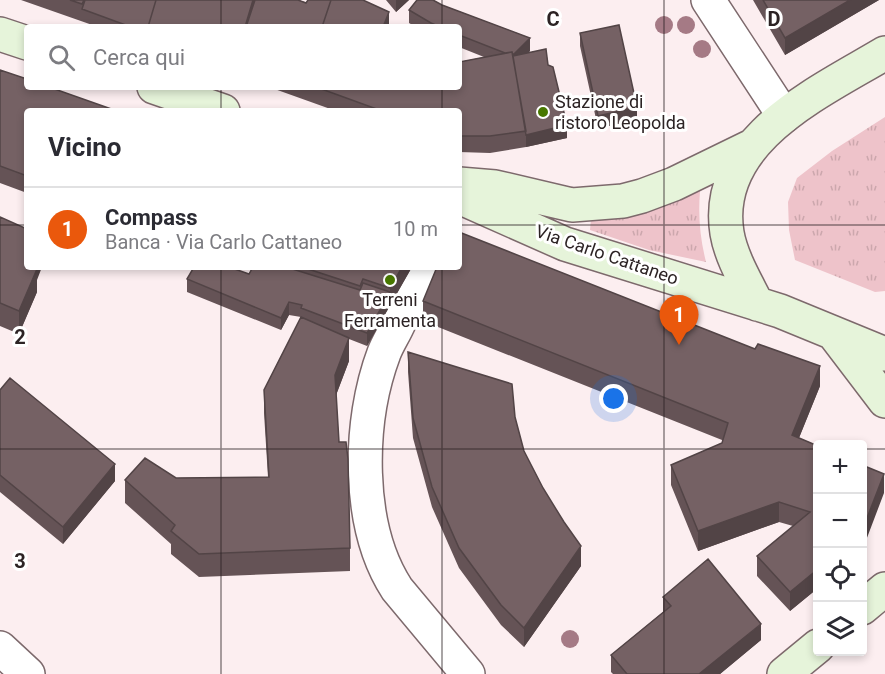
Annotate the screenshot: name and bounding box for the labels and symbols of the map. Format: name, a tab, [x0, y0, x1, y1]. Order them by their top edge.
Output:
text: C	[546, 7, 560, 31]
text: D	[768, 7, 781, 31]
place label: Stazione di ristoro Leopolda	[555, 91, 686, 133]
marker: Stazione di ristoro Leopolda	[536, 105, 550, 119]
street label: Via Carlo Cattaneo	[533, 220, 681, 289]
marker: Terreni Ferramenta	[383, 273, 397, 287]
place label: Terreni Ferramenta	[344, 289, 436, 331]
pin: 1	[660, 296, 698, 345]
text: 2	[14, 325, 26, 349]
your location	[599, 384, 628, 413]
text: 3	[14, 549, 26, 573]

